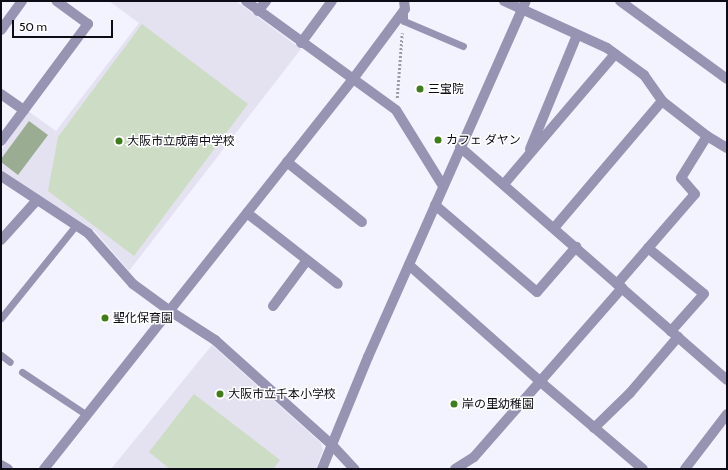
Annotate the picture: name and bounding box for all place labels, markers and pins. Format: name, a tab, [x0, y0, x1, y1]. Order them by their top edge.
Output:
place label: 三宝院	[428, 82, 464, 96]
marker: 三宝院	[415, 84, 425, 94]
place label: カフェ ダヤン	[446, 133, 521, 147]
place label: 大阪市立成南中学校	[127, 134, 235, 148]
marker: カフェ ダヤン	[433, 135, 443, 145]
marker: 大阪市立成南中学校	[114, 136, 124, 146]
place label: 聖化保育園	[113, 311, 173, 325]
marker: 聖化保育園	[100, 313, 110, 323]
place label: 大阪市立千本小学校	[228, 387, 336, 401]
marker: 大阪市立千本小学校	[215, 389, 225, 399]
place label: 岸の里幼稚園	[462, 397, 534, 411]
marker: 岸の里幼稚園	[449, 399, 459, 409]

